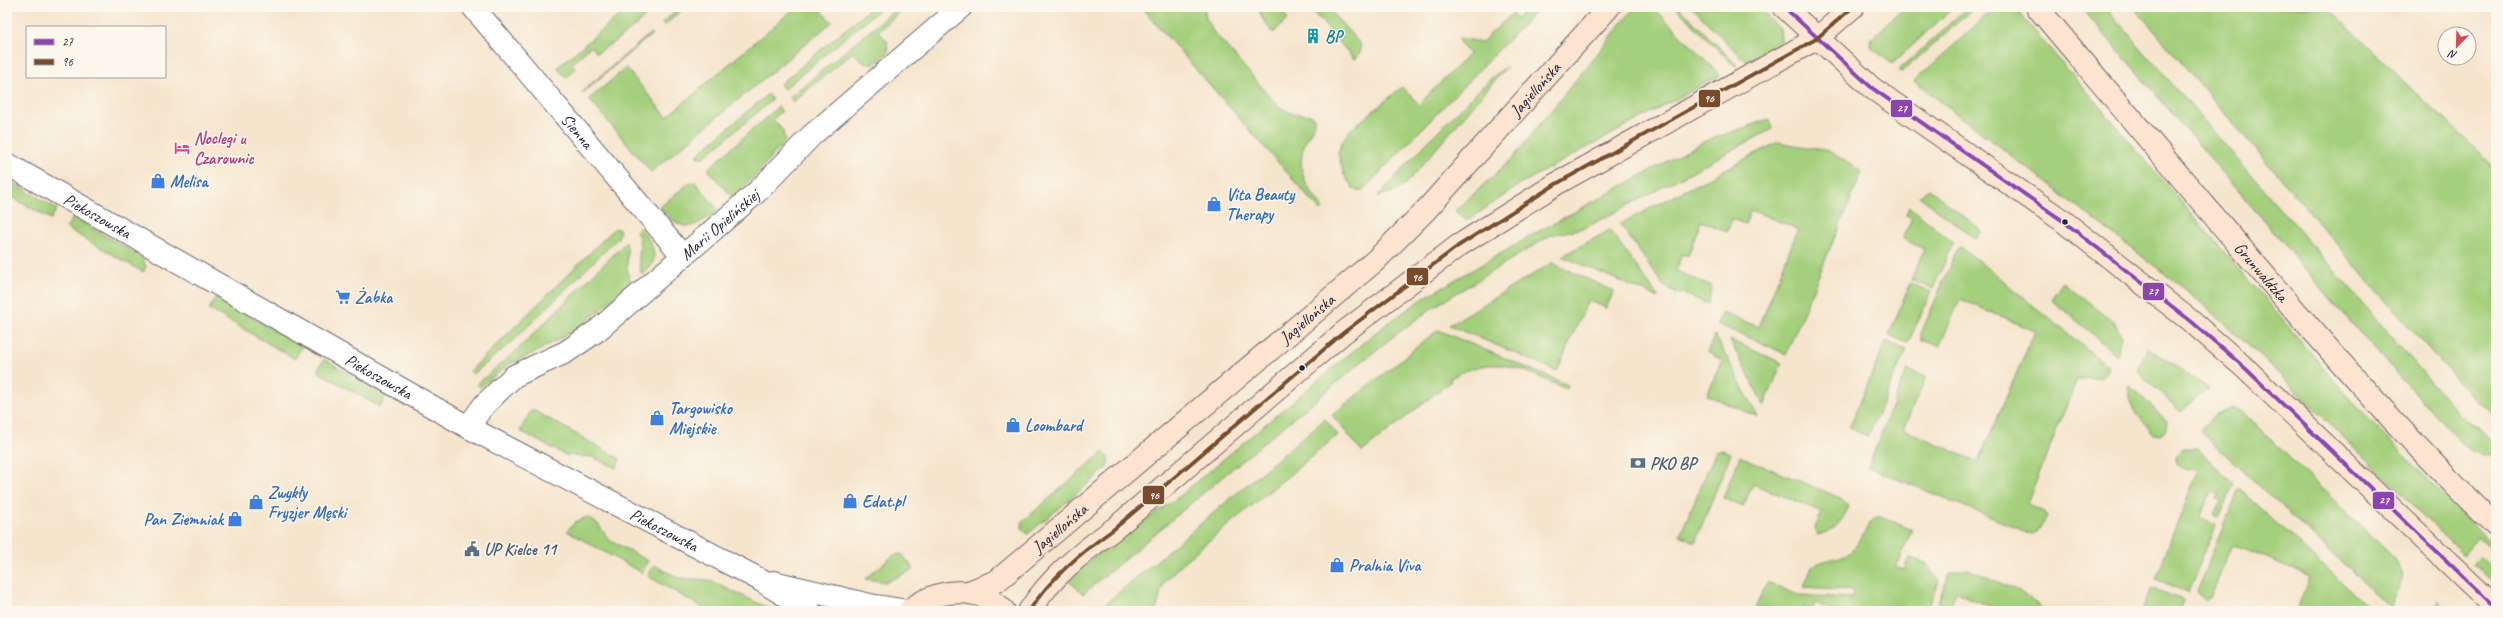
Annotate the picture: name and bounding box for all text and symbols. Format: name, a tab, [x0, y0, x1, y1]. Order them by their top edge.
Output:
legend	[26, 26, 166, 78]
place label: BP	[1325, 26, 1345, 47]
north arrow	[2437, 26, 2477, 66]
building icon: BP	[1304, 27, 1322, 45]
text: 27	[62, 34, 73, 50]
text: N	[2445, 47, 2459, 63]
text: 96	[62, 54, 73, 70]
street label: Jagiellońska	[1504, 56, 1566, 121]
line badge: 96	[1698, 89, 1721, 108]
text: 96	[1704, 91, 1715, 105]
line badge: 27	[1890, 99, 1913, 118]
text: 27	[1897, 101, 1908, 115]
street label: Sienna	[557, 109, 599, 154]
place label: Noclegi u Czarownic	[194, 128, 255, 169]
hotel icon: Noclegi u Czarownic	[173, 139, 191, 157]
place label: Melisa	[170, 171, 210, 192]
shop icon: Melisa	[149, 172, 167, 190]
street label: Marii Opielińskiej	[676, 183, 765, 264]
place label: Vita Beauty Therapy	[1226, 184, 1295, 225]
street label: Piekoszowska	[60, 188, 136, 243]
shop icon: Vita Beauty Therapy	[1205, 195, 1223, 213]
unlabelled marker	[2060, 217, 2070, 227]
street label: Grunwaldzka	[2230, 237, 2294, 307]
line badge: 96	[1406, 267, 1429, 286]
text: 96	[1412, 270, 1423, 284]
line badge: 27	[2142, 282, 2165, 301]
text: 27	[2148, 284, 2159, 298]
place label: Żabka	[355, 287, 394, 308]
supermarket icon: Żabka	[334, 288, 352, 306]
street label: Jagiellońska	[1274, 288, 1340, 349]
street label: Piekoszowska	[342, 349, 417, 404]
unlabelled marker	[1297, 363, 1307, 373]
place label: Targowisko Miejskie	[669, 398, 734, 439]
shop icon: Targowisko Miejskie	[648, 409, 666, 427]
place label: Loombard	[1025, 415, 1085, 436]
shop icon: Loombard	[1004, 416, 1022, 434]
place label: PKO BP	[1650, 453, 1699, 474]
bank icon: PKO BP	[1629, 454, 1647, 472]
place label: Zwykły Fryzjer Męski	[268, 482, 349, 523]
line badge: 96	[1142, 485, 1165, 505]
text: 96	[1149, 488, 1160, 502]
place label: Edat.pl	[862, 491, 907, 512]
line badge: 27	[2372, 491, 2395, 510]
shop icon: Edat.pl	[841, 492, 859, 510]
shop icon: Zwykły Fryzjer Męski	[247, 493, 265, 511]
text: 27	[2379, 493, 2390, 507]
street label: Jagiellońska	[1027, 498, 1093, 558]
street label: Piekoszowska	[627, 503, 703, 556]
place label: Pan Ziemniak	[143, 509, 225, 530]
shop icon: Pan Ziemniak	[226, 510, 244, 528]
place label: UP Kielce 11	[484, 539, 558, 560]
public building icon: UP Kielce 11	[463, 540, 481, 558]
place label: Pralnia Viva	[1349, 555, 1422, 576]
shop icon: Pralnia Viva	[1328, 556, 1346, 574]

